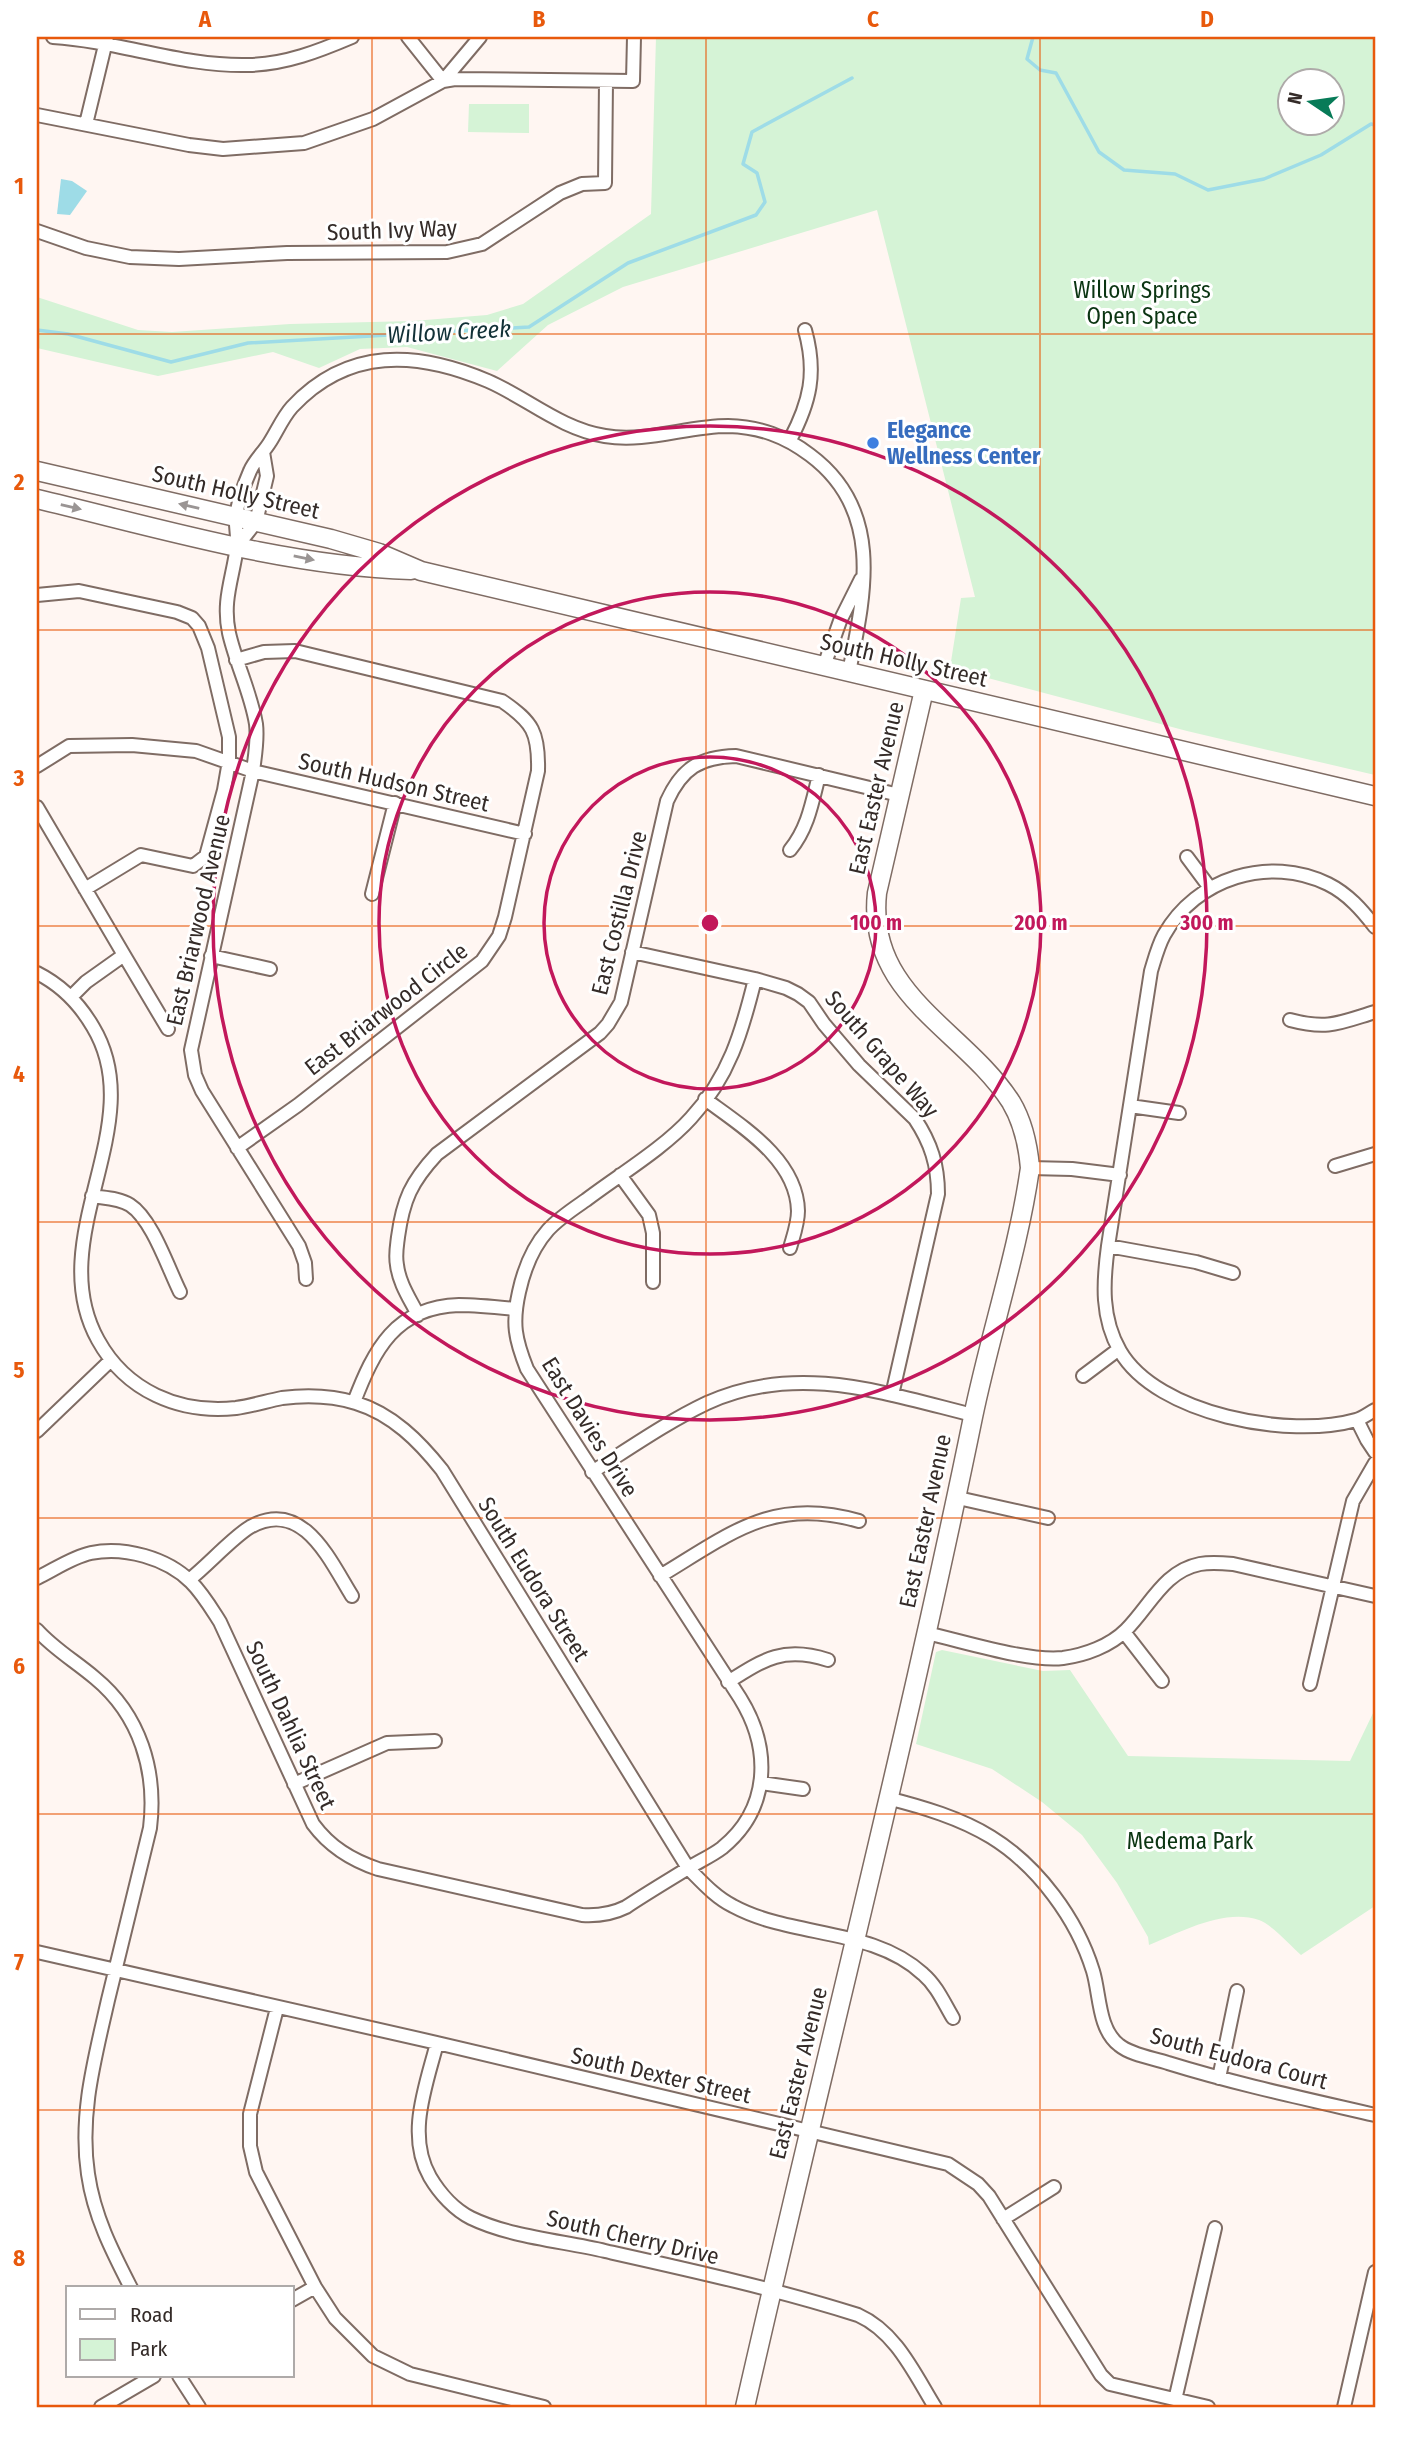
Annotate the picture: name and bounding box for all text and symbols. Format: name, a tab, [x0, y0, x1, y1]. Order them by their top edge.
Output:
text: A	[198, 5, 212, 33]
text: B	[533, 5, 546, 33]
text: C	[867, 5, 879, 33]
text: D	[1200, 5, 1214, 33]
north arrow	[1276, 66, 1346, 136]
text: N	[1282, 90, 1307, 106]
text: 1	[14, 172, 24, 200]
street label: South Ivy Way	[326, 214, 458, 246]
park label: Willow Springs Open Space	[1073, 276, 1211, 330]
water label: Willow Creek	[386, 315, 512, 349]
place label: Elegance Wellness Center	[887, 416, 1041, 470]
marker: Elegance Wellness Center	[865, 435, 881, 451]
street label: South Holly Street	[150, 459, 323, 525]
text: 2	[13, 468, 25, 496]
one-way arrow	[178, 500, 200, 511]
one-way arrow	[60, 502, 82, 513]
one-way arrow	[293, 553, 315, 564]
street label: South Holly Street	[818, 627, 991, 693]
street label: East Easter Avenue	[842, 699, 910, 877]
street label: South Hudson Street	[296, 746, 493, 818]
text: 3	[13, 764, 25, 792]
street label: East Briarwood Avenue	[160, 812, 236, 1028]
street label: East Costilla Drive	[585, 828, 653, 998]
text: 100 m	[850, 910, 902, 936]
text: 200 m	[1013, 910, 1068, 936]
text: 300 m	[1179, 910, 1234, 936]
centre of rings	[698, 911, 722, 935]
street label: East Briarwood Circle	[299, 937, 473, 1081]
street label: South Grape Way	[819, 985, 945, 1124]
text: 4	[13, 1060, 25, 1088]
street label: East Davies Drive	[536, 1352, 644, 1502]
text: 5	[13, 1356, 25, 1384]
street label: East Easter Avenue	[893, 1432, 957, 1610]
street label: South Eudora Street	[472, 1492, 596, 1667]
street label: South Dahlia Street	[240, 1637, 342, 1814]
text: 6	[13, 1652, 25, 1680]
park label: Medema Park	[1127, 1827, 1254, 1855]
text: 7	[14, 1948, 24, 1976]
street label: East Easter Avenue	[763, 1984, 833, 2162]
street label: South Eudora Court	[1147, 2021, 1331, 2095]
street label: South Dexter Street	[568, 2041, 754, 2109]
street label: South Cherry Drive	[544, 2204, 722, 2270]
text: 8	[13, 2244, 25, 2272]
legend	[66, 2286, 294, 2378]
text: Road	[130, 2302, 174, 2328]
text: Park	[130, 2336, 168, 2362]

